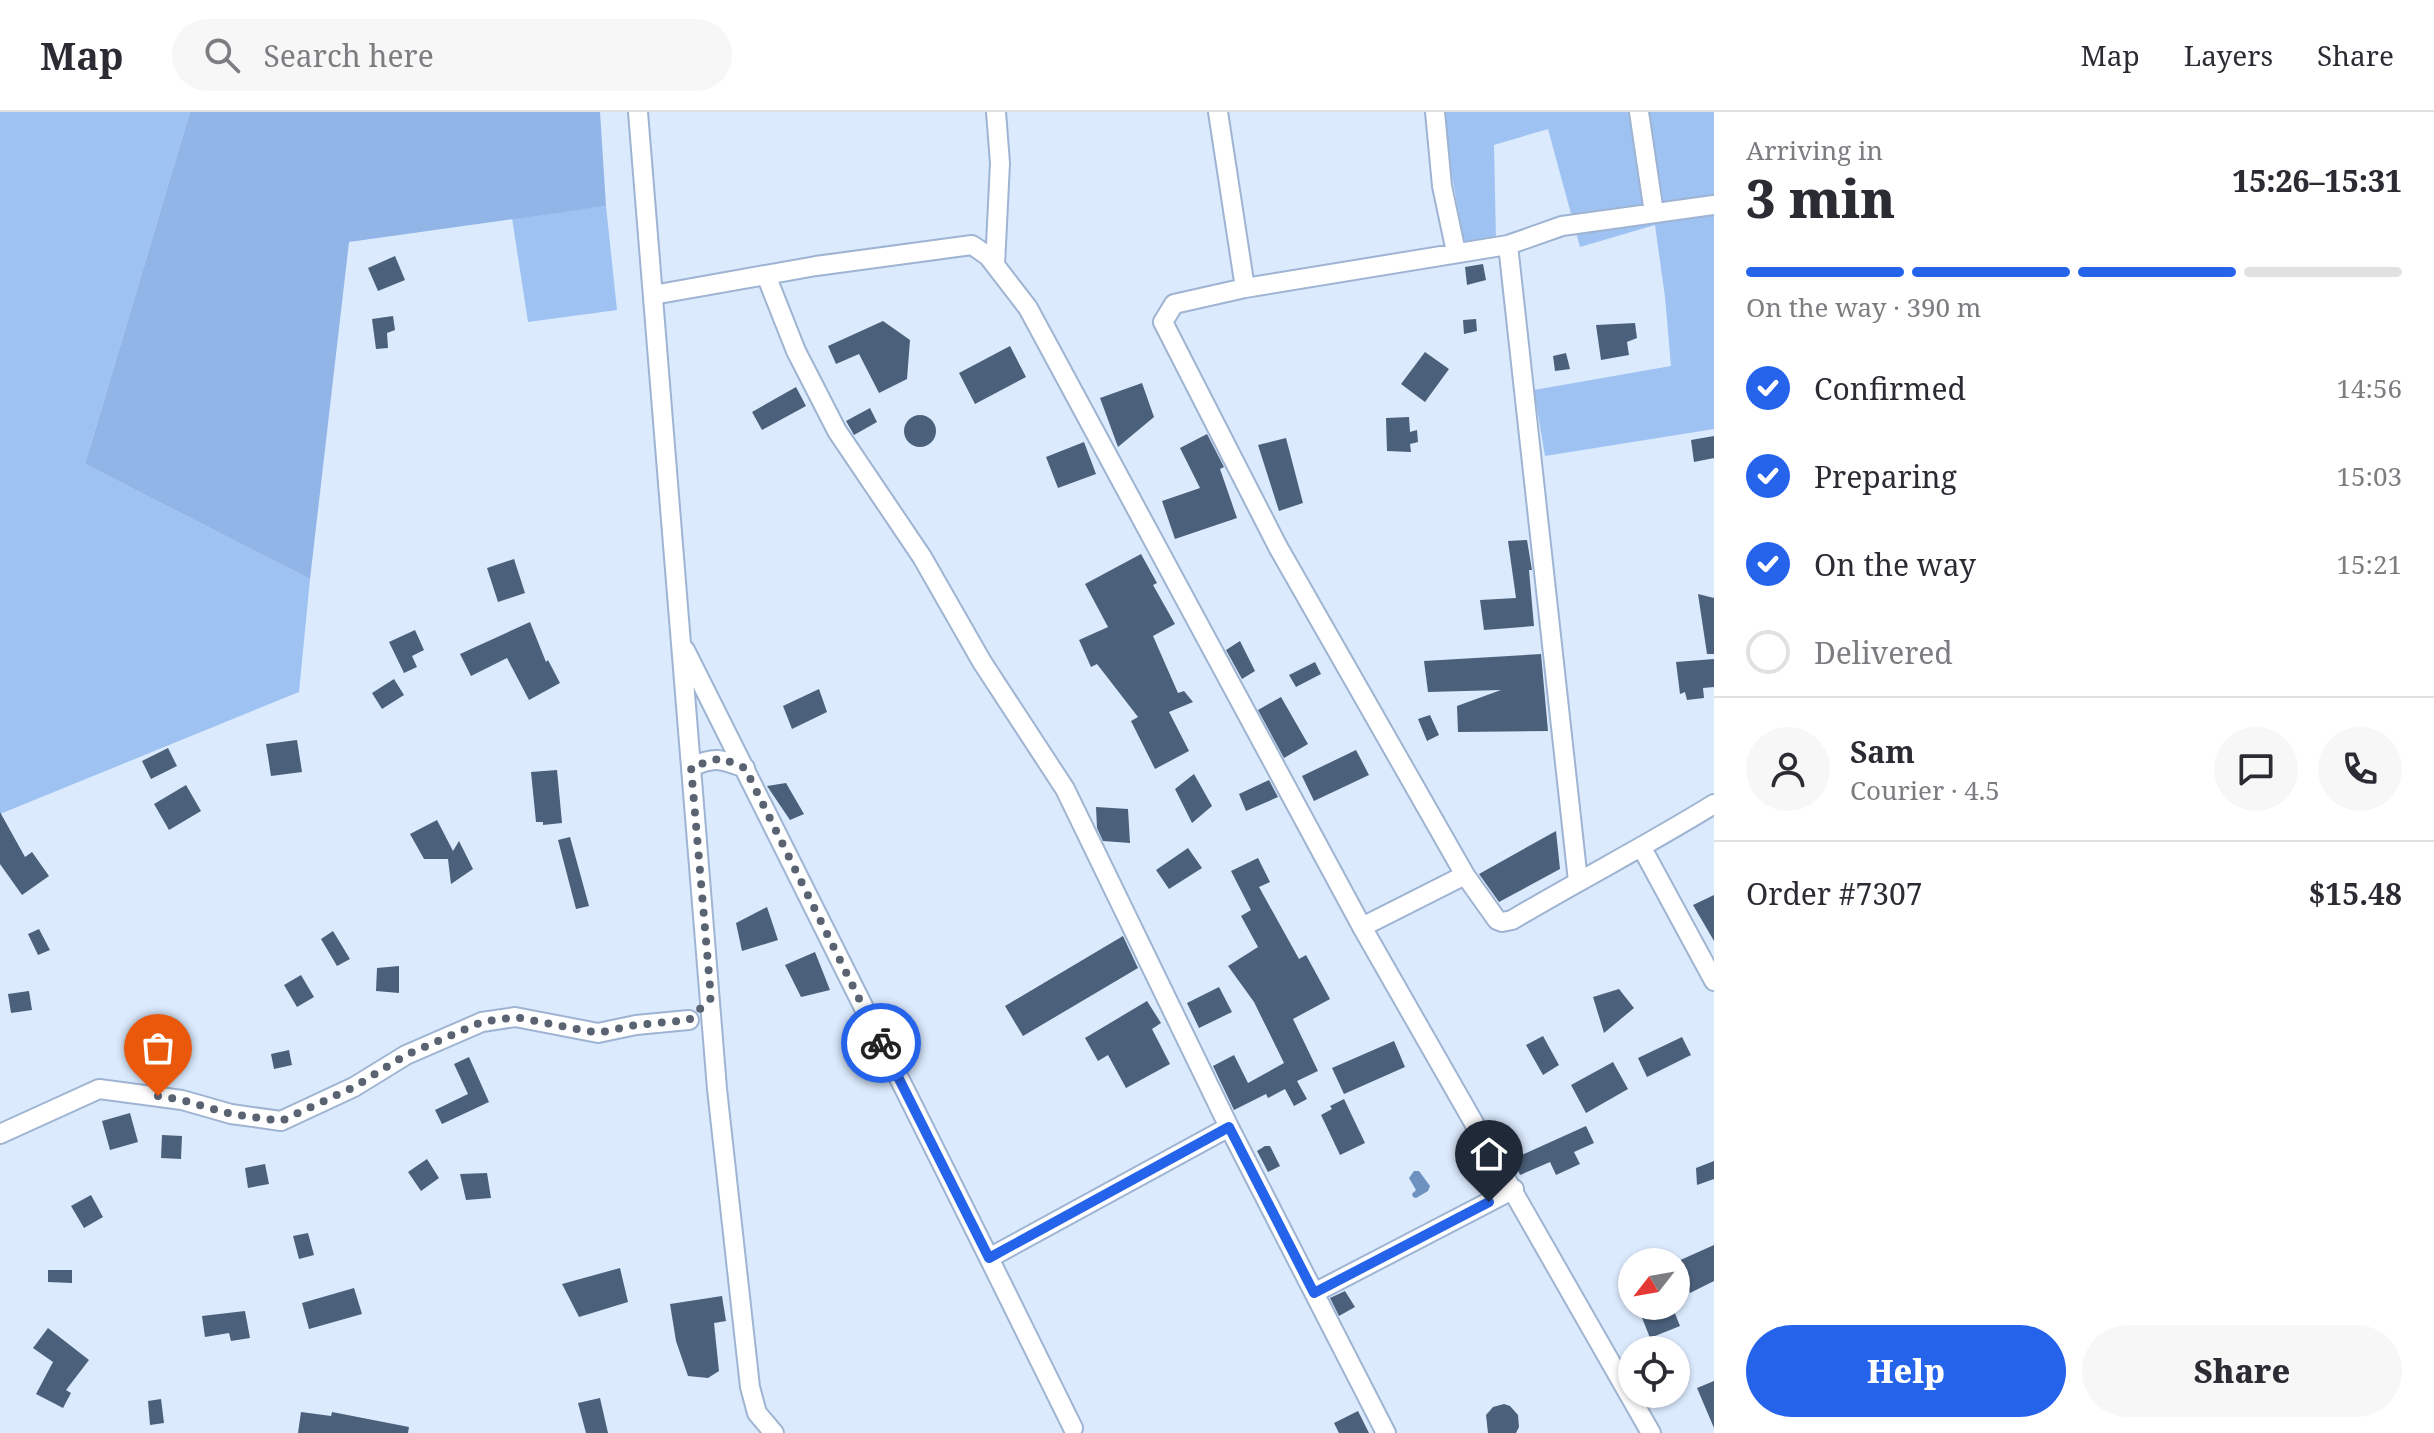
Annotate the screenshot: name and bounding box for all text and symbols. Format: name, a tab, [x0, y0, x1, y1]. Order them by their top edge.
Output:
search box	[172, 19, 732, 91]
text: Map	[40, 29, 124, 81]
icon: search	[200, 33, 244, 77]
text: Search here	[264, 35, 434, 76]
text: Map	[2081, 36, 2140, 74]
text: Layers	[2184, 36, 2273, 74]
text: Share	[2317, 36, 2394, 74]
text: Arriving in	[1746, 132, 1883, 168]
text: 15:26–15:31	[2232, 160, 2402, 201]
text: 3 min	[1746, 162, 1895, 233]
text: On the way · 390 m	[1746, 289, 1981, 325]
icon: check	[1746, 366, 1790, 410]
text: Confirmed	[1814, 368, 1966, 409]
text: 14:56	[2336, 370, 2402, 406]
icon: check	[1746, 454, 1790, 498]
text: Preparing	[1814, 456, 1957, 497]
text: 15:03	[2336, 458, 2402, 494]
icon: check	[1746, 542, 1790, 586]
text: On the way	[1814, 544, 1976, 585]
text: 15:21	[2336, 546, 2402, 582]
text: Delivered	[1814, 632, 1953, 673]
button: person	[1746, 727, 1830, 811]
button: chat	[2214, 727, 2298, 811]
button: phone	[2318, 727, 2402, 811]
text: Sam	[1850, 731, 1915, 772]
text: Courier · 4.5	[1850, 772, 2000, 808]
text: Order #7307	[1746, 873, 1923, 914]
text: $15.48	[2308, 873, 2402, 914]
courier	[841, 1003, 921, 1083]
pin	[124, 1014, 192, 1096]
icon: bike	[859, 1021, 903, 1065]
icon: bag	[136, 1026, 180, 1070]
pin	[1455, 1120, 1523, 1202]
icon: home	[1467, 1132, 1511, 1176]
north arrow	[1618, 1248, 1690, 1320]
map controls	[1618, 1248, 1690, 1408]
button: Help	[1746, 1325, 2066, 1417]
button: Share	[2082, 1325, 2402, 1417]
button: locate	[1618, 1336, 1690, 1408]

